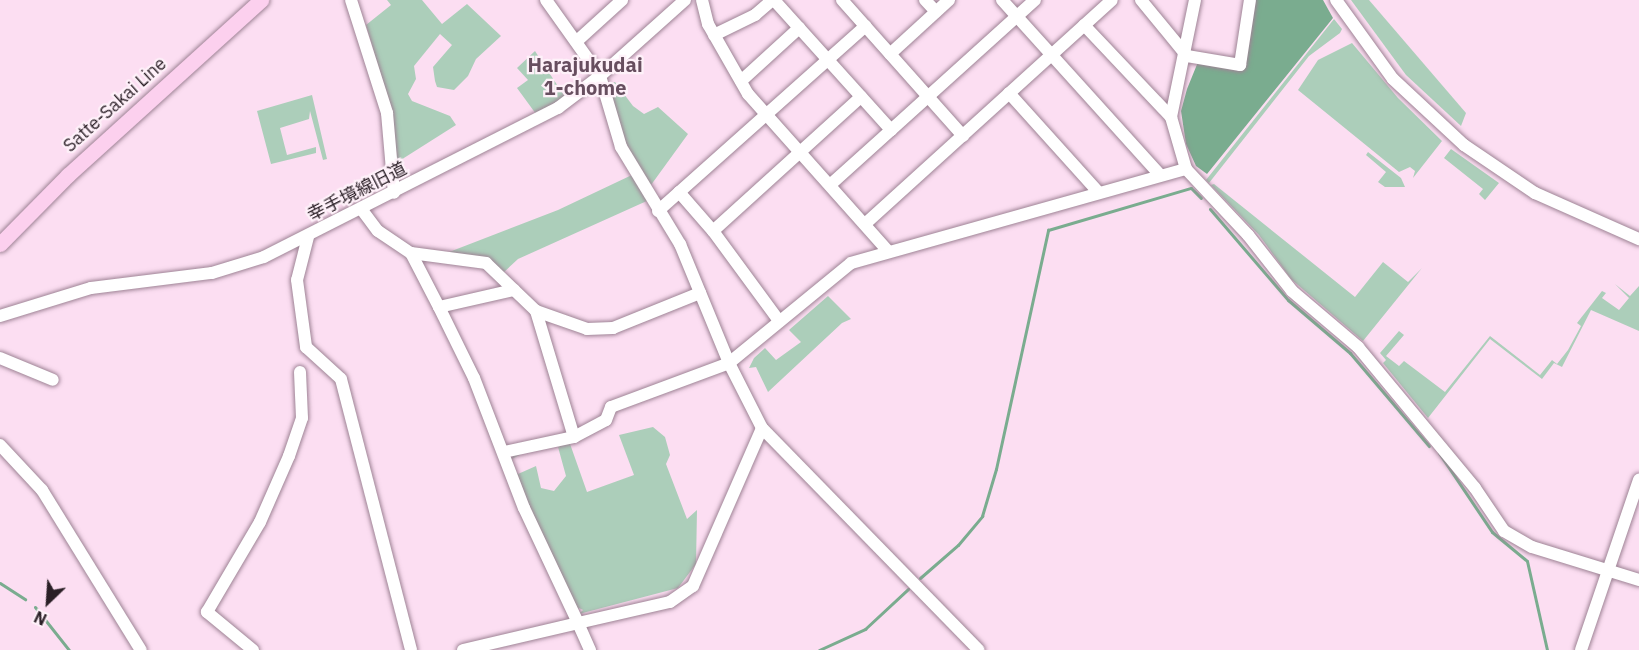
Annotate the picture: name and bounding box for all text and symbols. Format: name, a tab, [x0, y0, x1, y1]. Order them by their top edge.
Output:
district label: Harajukudai 1-chome	[527, 52, 643, 99]
street label: Satte-Sakai Line	[59, 53, 171, 157]
street label: 幸手境線旧道	[304, 158, 410, 226]
north arrow	[18, 572, 78, 632]
text: N	[31, 607, 50, 630]

